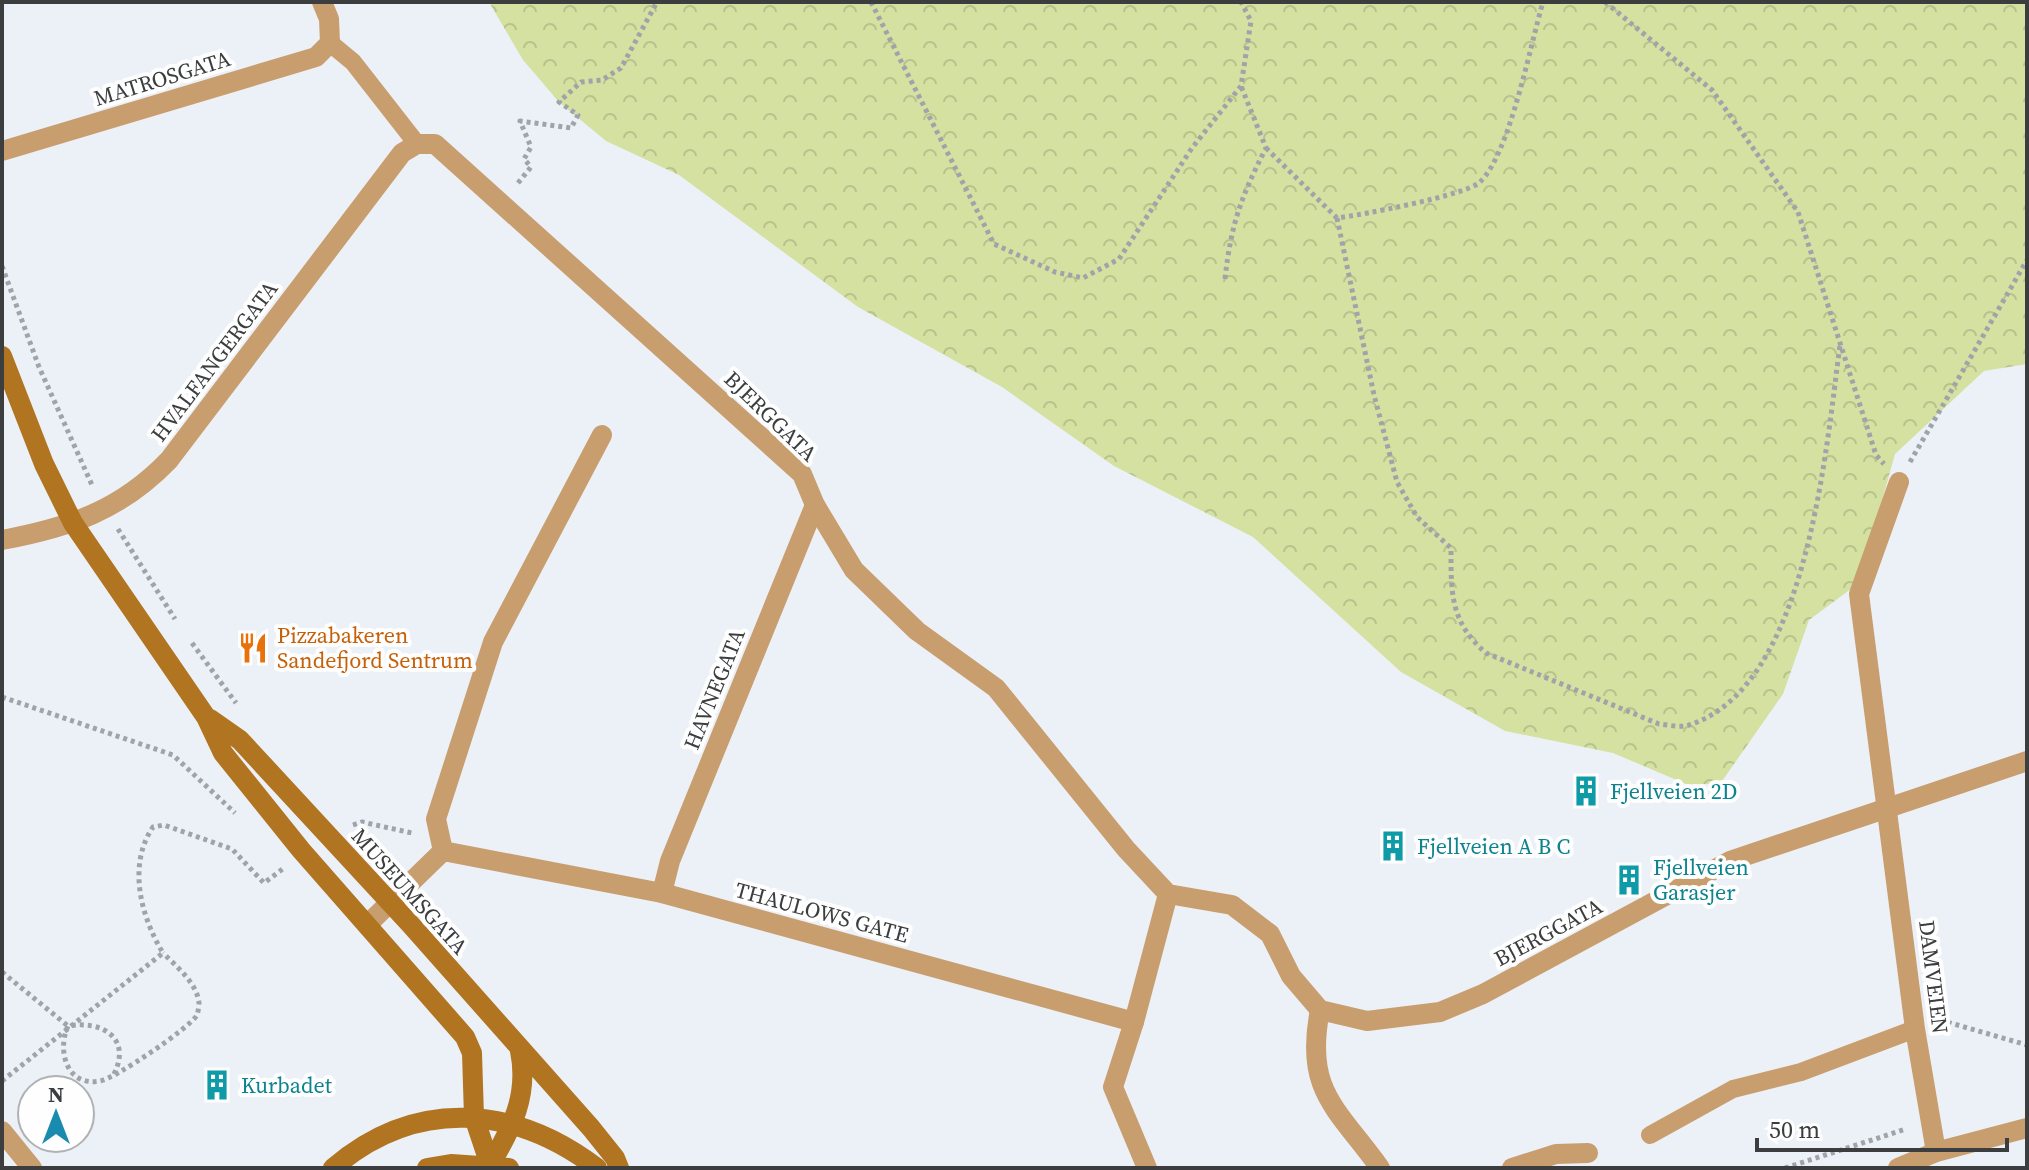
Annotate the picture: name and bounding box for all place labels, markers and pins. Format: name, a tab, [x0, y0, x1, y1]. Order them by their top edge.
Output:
place label: Pizzabakeren Sandefjord Sentrum	[277, 620, 473, 675]
restaurant icon: Pizzabakeren Sandefjord Sentrum	[236, 631, 270, 665]
building icon: Fjellveien 2D	[1569, 774, 1603, 808]
place label: Fjellveien 2D	[1610, 776, 1737, 806]
building icon: Fjellveien A B C	[1376, 829, 1410, 863]
place label: Fjellveien A B C	[1417, 831, 1571, 861]
place label: Fjellveien Garasjer	[1653, 852, 1749, 907]
building icon: Fjellveien Garasjer	[1612, 863, 1646, 897]
building icon: Kurbadet	[200, 1068, 234, 1102]
place label: Kurbadet	[241, 1070, 333, 1100]

